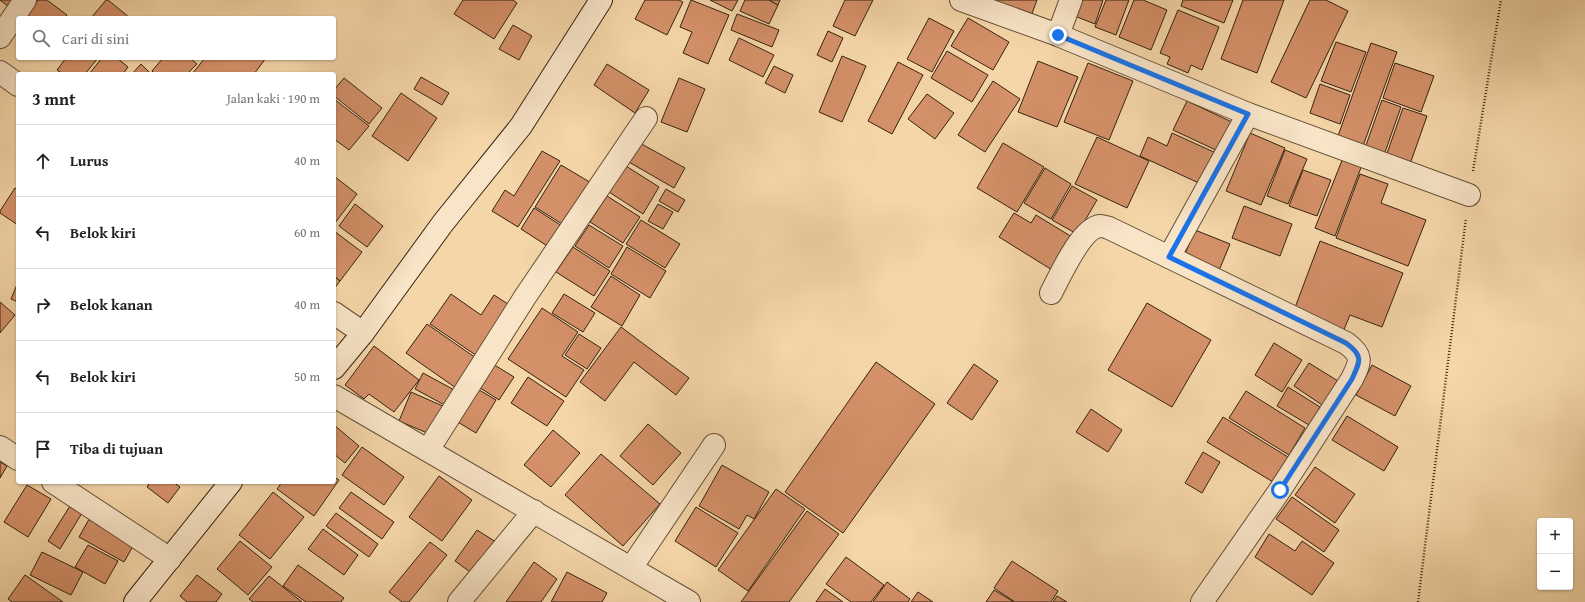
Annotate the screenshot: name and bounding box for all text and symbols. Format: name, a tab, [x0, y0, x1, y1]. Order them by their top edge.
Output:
search box	[16, 16, 336, 60]
route end	[1049, 26, 1067, 44]
icon: search	[30, 27, 52, 49]
text: Cari di sini	[62, 28, 129, 49]
text: 3 mnt	[32, 86, 76, 111]
text: Jalan kaki · 190 m	[227, 89, 320, 108]
icon: ahead	[32, 150, 54, 172]
text: Lurus	[70, 150, 108, 171]
text: 40 m	[294, 151, 320, 170]
icon: left	[32, 222, 54, 244]
text: Belok kiri	[70, 222, 136, 243]
text: 60 m	[294, 223, 320, 242]
icon: right	[32, 294, 54, 316]
text: Belok kanan	[70, 294, 153, 315]
text: 40 m	[294, 295, 320, 314]
icon: left	[32, 366, 54, 388]
text: Belok kiri	[70, 366, 136, 387]
text: 50 m	[294, 367, 320, 386]
icon: arrive	[32, 438, 54, 460]
text: Tiba di tujuan	[70, 438, 163, 459]
route start	[1271, 481, 1289, 499]
map controls	[1537, 518, 1573, 590]
button: +	[1537, 518, 1573, 554]
button: −	[1537, 554, 1573, 590]

